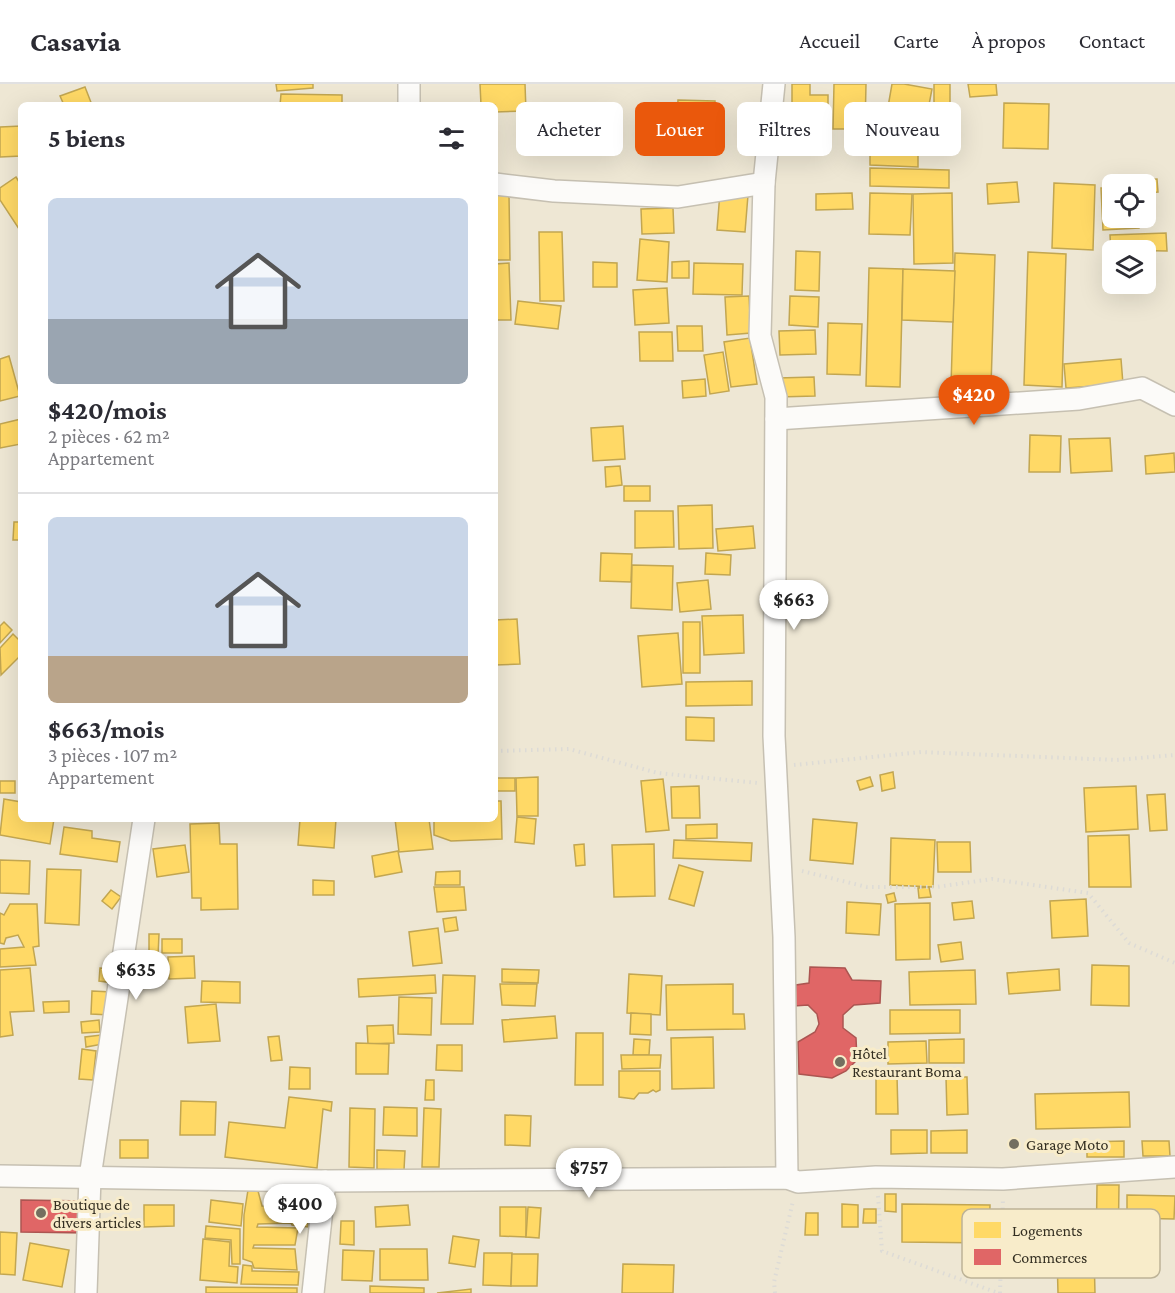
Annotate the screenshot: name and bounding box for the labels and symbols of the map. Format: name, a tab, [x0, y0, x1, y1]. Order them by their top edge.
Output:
pin: $420	[938, 375, 1010, 426]
pin: $663	[758, 580, 830, 631]
pin: $635	[100, 950, 172, 1001]
place label: Hôtel Restaurant Boma	[852, 1045, 962, 1080]
marker: Hôtel Restaurant Boma	[833, 1055, 847, 1069]
place label: Garage Moto	[1026, 1136, 1108, 1154]
marker: Garage Moto	[1007, 1137, 1021, 1151]
pin: $757	[553, 1148, 625, 1199]
pin: $400	[264, 1184, 336, 1235]
place label: Boutique de divers articles	[53, 1196, 141, 1231]
marker: Boutique de divers articles	[34, 1206, 48, 1220]
legend	[962, 1209, 1160, 1278]
text: Logements	[1012, 1222, 1083, 1240]
text: Commerces	[1012, 1249, 1087, 1266]

